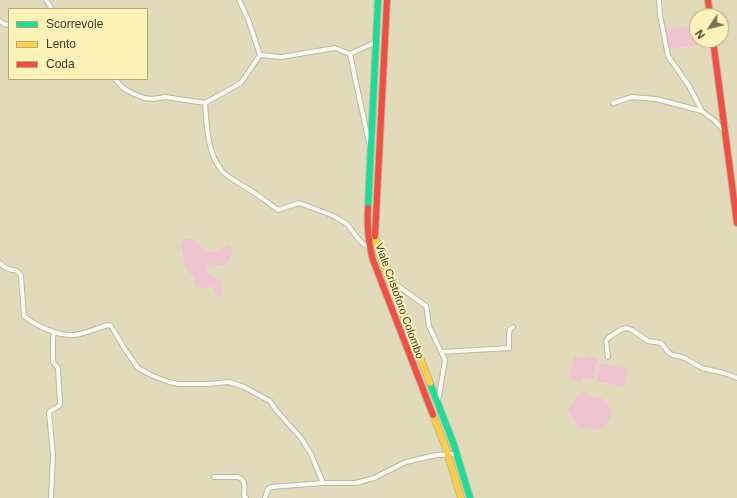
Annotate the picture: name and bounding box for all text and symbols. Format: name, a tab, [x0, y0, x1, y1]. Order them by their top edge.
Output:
legend	[8, 8, 148, 80]
north arrow	[689, 8, 729, 48]
text: Scorrevole	[46, 17, 103, 31]
text: N	[693, 28, 707, 41]
text: Lento	[46, 37, 76, 51]
text: Coda	[46, 57, 75, 71]
street label: Viale Cristoforo Colombo	[372, 241, 426, 361]

